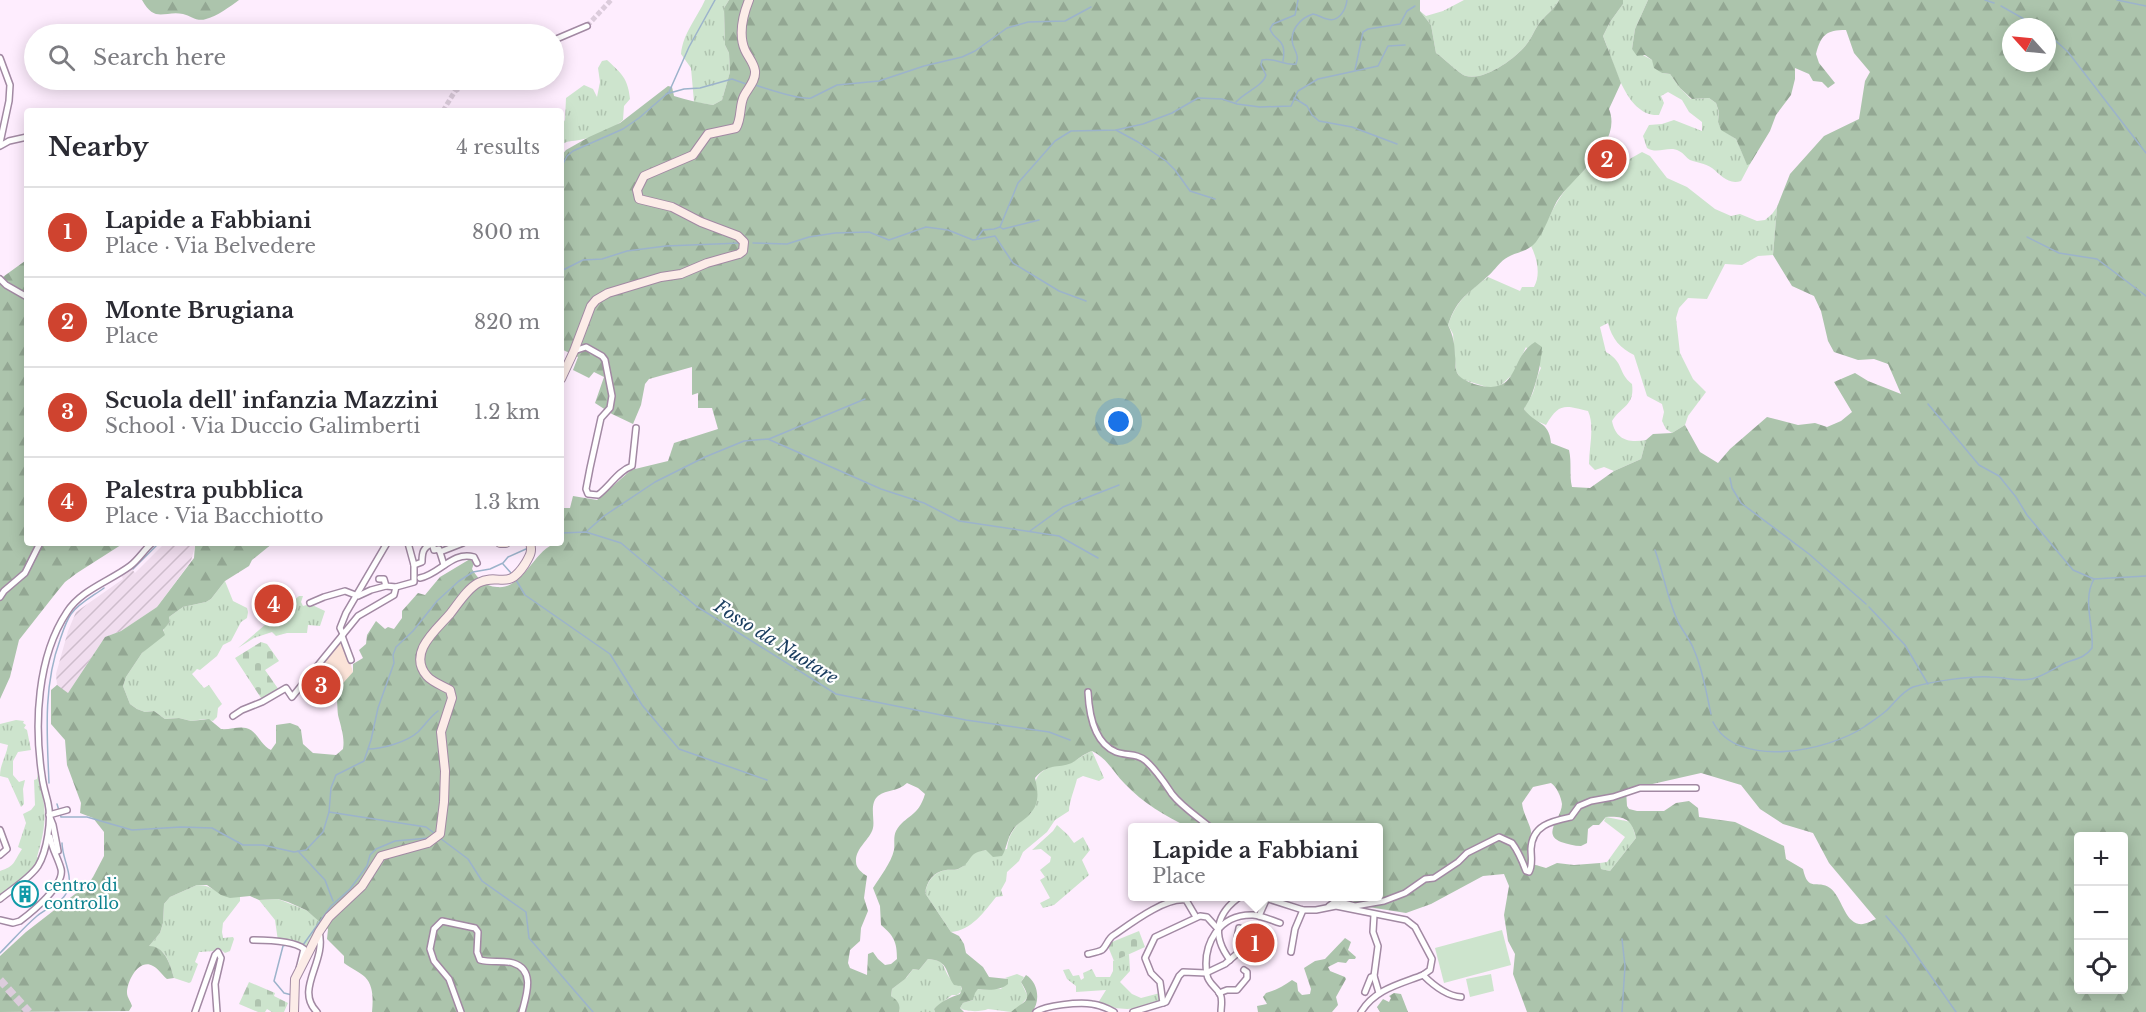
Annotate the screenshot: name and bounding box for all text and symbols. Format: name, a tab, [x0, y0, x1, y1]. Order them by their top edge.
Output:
north arrow	[2002, 18, 2056, 72]
search box	[24, 24, 564, 90]
icon: search	[45, 41, 78, 74]
text: Search here	[93, 44, 226, 71]
text: Nearby	[48, 131, 149, 163]
text: 4 results	[456, 135, 540, 159]
pin: 2	[1588, 136, 1626, 182]
text: Lapide a Fabbiani	[105, 207, 311, 234]
text: 1	[63, 220, 72, 244]
text: 800 m	[472, 220, 540, 244]
text: Place · Via Belvedere	[105, 234, 316, 258]
text: Monte Brugiana	[105, 297, 294, 324]
text: 2	[61, 310, 74, 334]
text: 820 m	[474, 310, 540, 334]
text: Place	[105, 324, 159, 348]
text: Scuola dell' infanzia Mazzini	[105, 387, 438, 414]
text: 3	[61, 400, 74, 424]
text: 1.2 km	[474, 400, 540, 424]
your location	[1104, 407, 1133, 436]
text: School · Via Duccio Galimberti	[105, 414, 420, 438]
text: Palestra pubblica	[105, 477, 303, 504]
text: 4	[61, 490, 74, 514]
text: 1.3 km	[474, 490, 540, 514]
text: Place · Via Bacchiotto	[105, 504, 324, 528]
pin: 4	[254, 582, 294, 626]
water label: Fosso da Nuotare	[709, 595, 842, 689]
pin: 3	[302, 662, 340, 708]
popup	[1128, 823, 1383, 901]
map controls	[2074, 832, 2128, 994]
button: +	[2074, 832, 2128, 886]
text: Lapide a Fabbiani	[1152, 837, 1359, 864]
text: Place	[1152, 864, 1206, 888]
place label: centro di controllo	[44, 875, 119, 913]
building icon: centro di controllo	[10, 879, 40, 909]
button: −	[2074, 886, 2128, 940]
pin: 1	[1236, 920, 1274, 966]
button: locate	[2074, 940, 2128, 994]

